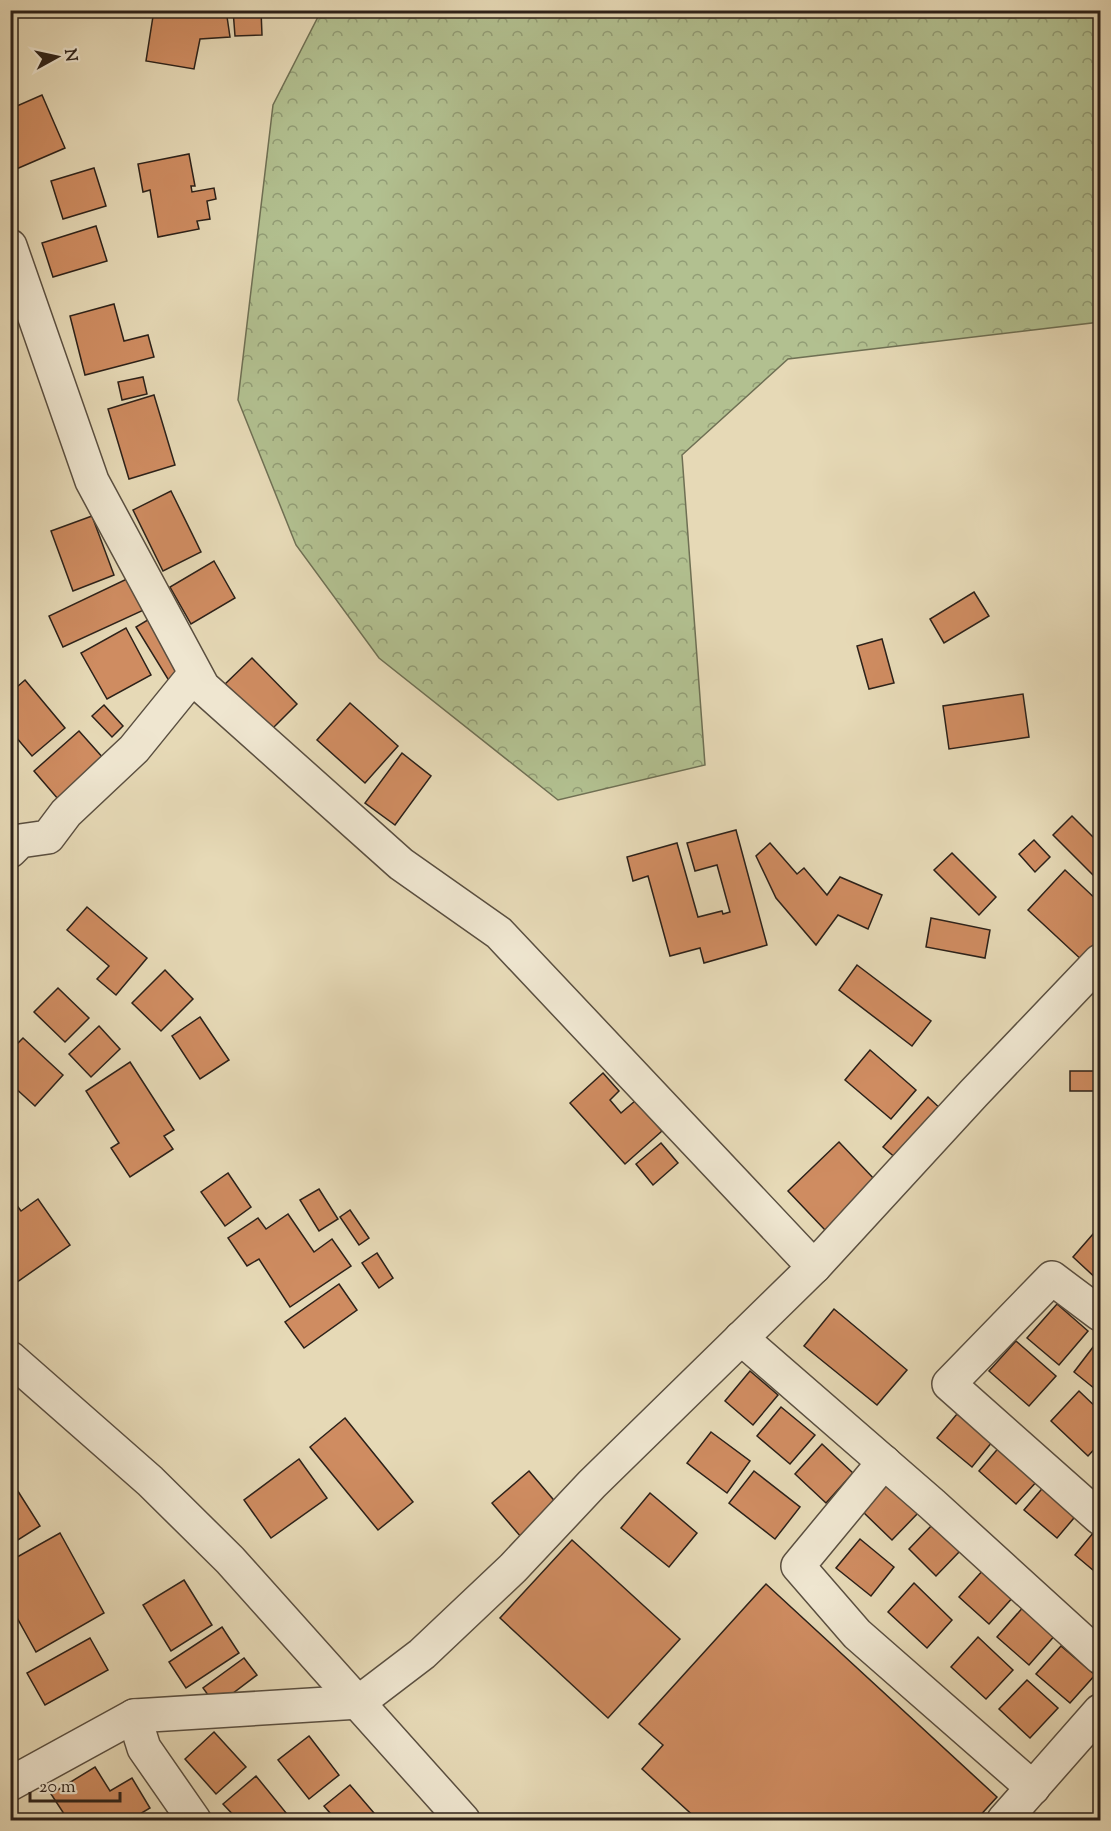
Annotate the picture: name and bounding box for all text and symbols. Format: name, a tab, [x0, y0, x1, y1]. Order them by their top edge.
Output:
north arrow	[27, 27, 87, 87]
text: N	[57, 47, 82, 63]
scale bar	[30, 1765, 120, 1803]
text: 20 m	[39, 1775, 76, 1801]

